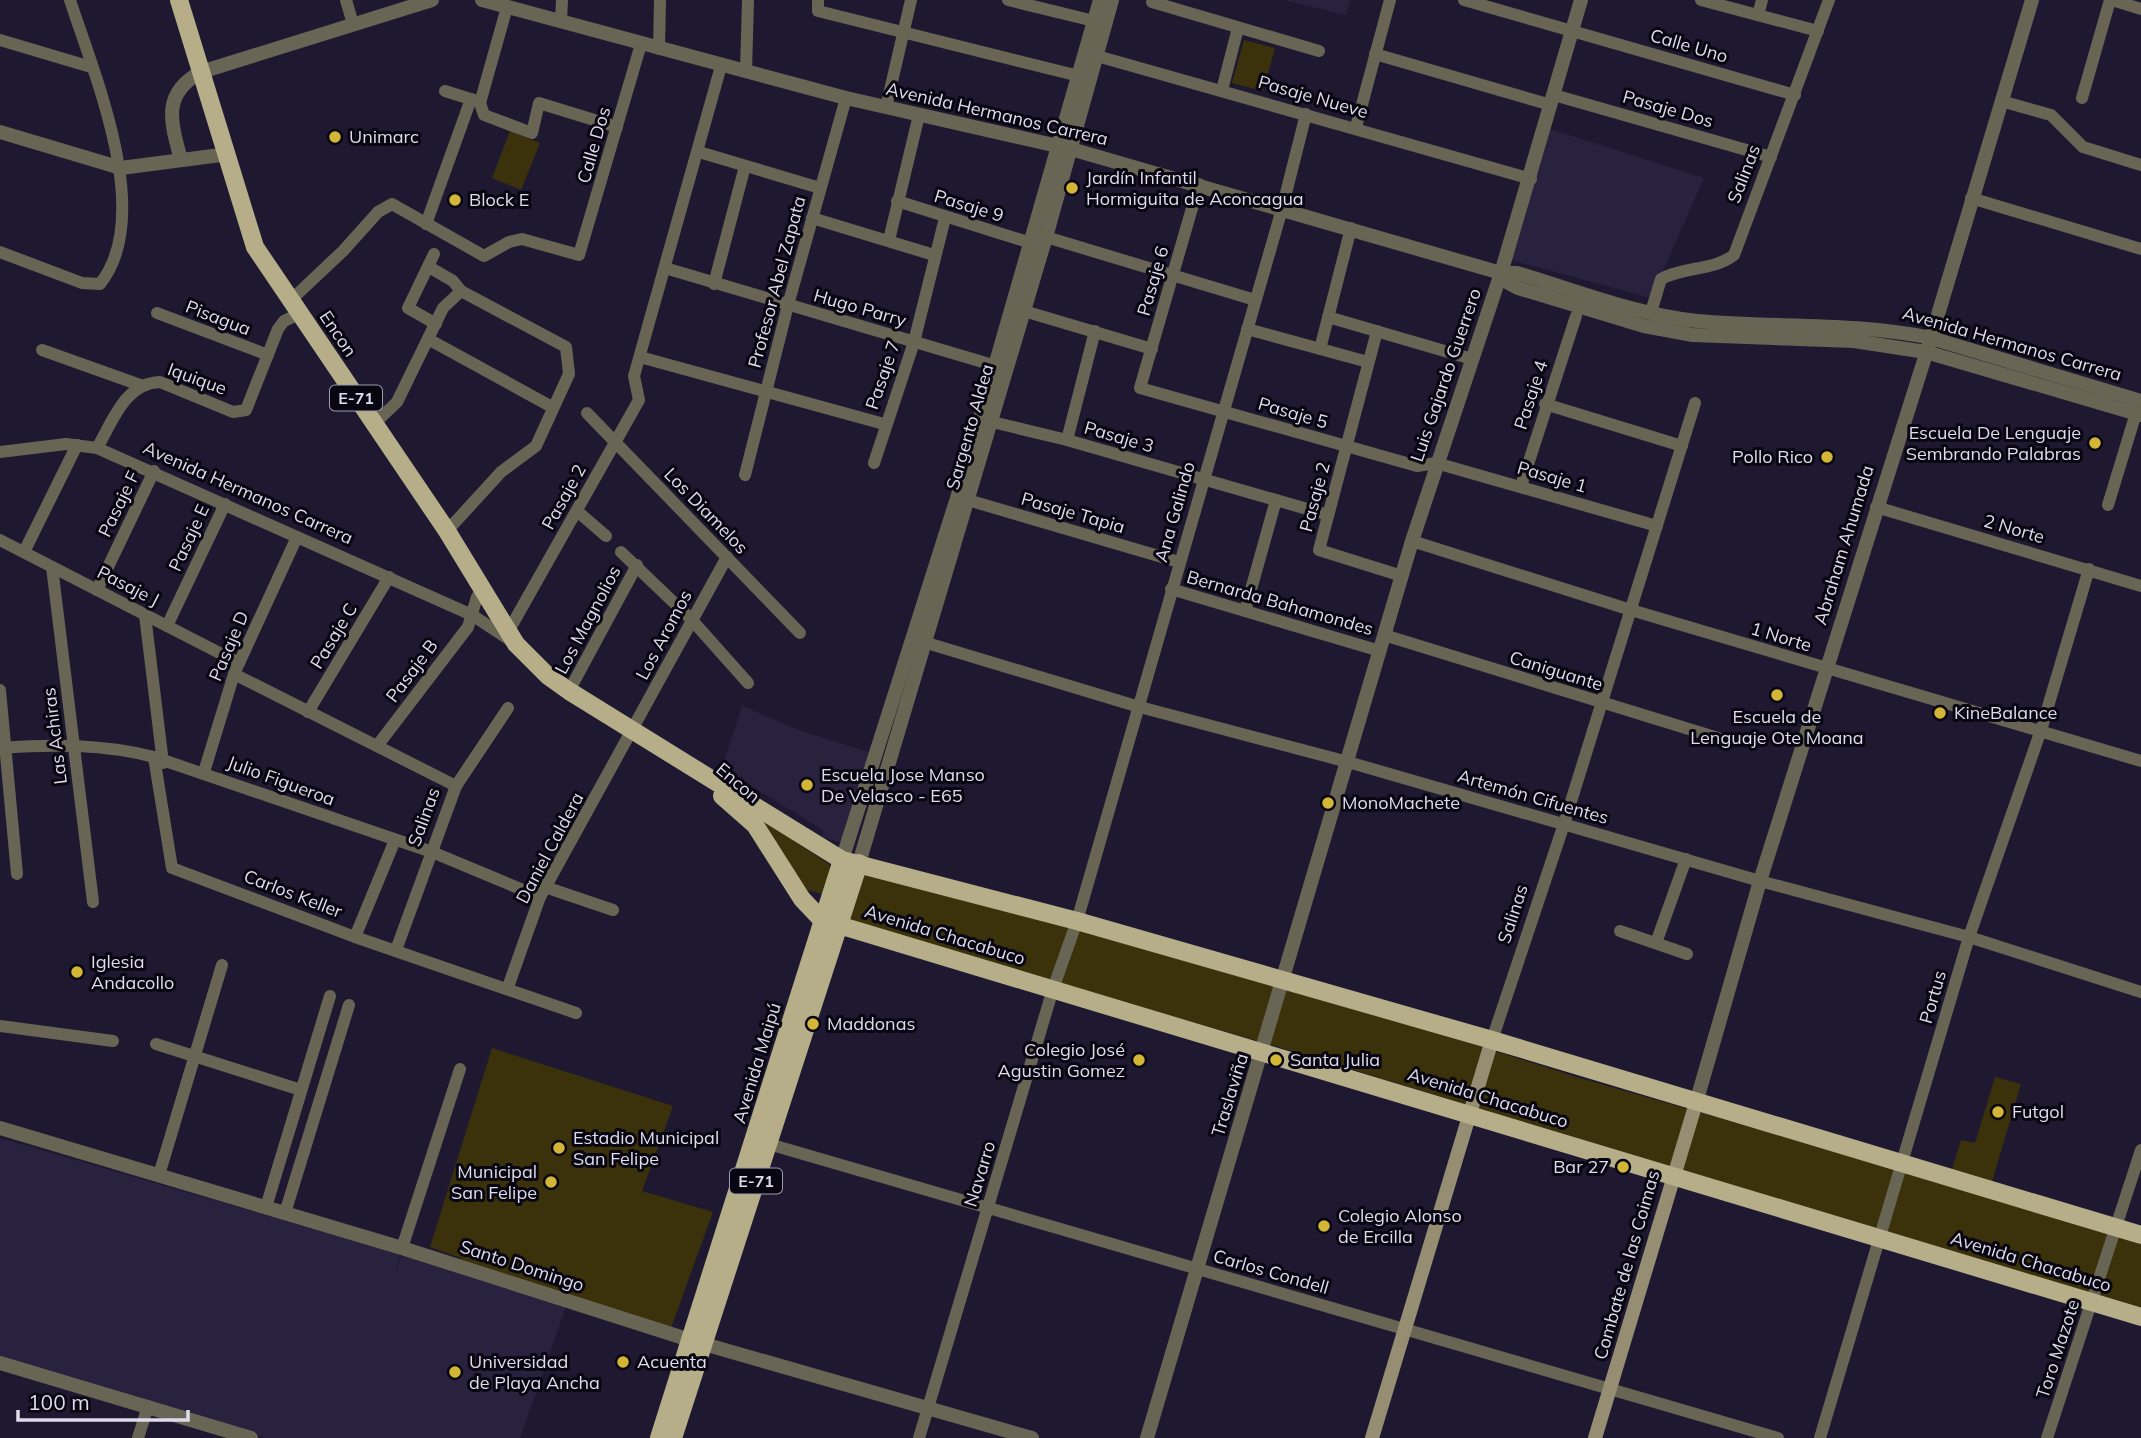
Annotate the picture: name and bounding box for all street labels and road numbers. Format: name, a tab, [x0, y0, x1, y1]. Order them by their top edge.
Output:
street label: Calle Uno	[1648, 23, 1731, 68]
street label: Pasaje Nueve	[1255, 70, 1371, 123]
street label: Avenida Hermanos Carrera	[884, 77, 1110, 150]
street label: Pasaje Dos	[1620, 85, 1716, 132]
street label: Calle Dos	[572, 104, 615, 186]
street label: Salinas	[1722, 141, 1765, 206]
street label: Pasaje 9	[932, 184, 1007, 227]
street label: Profesor Abel Zapata	[742, 193, 811, 370]
street label: Pasaje 6	[1132, 243, 1173, 318]
street label: Hugo Parry	[811, 283, 910, 332]
street label: Luis Gajardo Guerrero	[1405, 285, 1486, 465]
street label: Pisagua	[182, 295, 254, 340]
street label: Avenida Hermanos Carrera	[1900, 301, 2124, 386]
street label: Encon	[315, 306, 362, 361]
street label: Pasaje 7	[860, 337, 905, 412]
street label: Iquique	[165, 357, 230, 400]
street label: Pasaje 4	[1509, 357, 1553, 432]
street label: Sargento Aldea	[941, 361, 998, 492]
road number: E-71	[330, 386, 382, 410]
street label: Pasaje 5	[1256, 392, 1331, 433]
street label: Pasaje 3	[1082, 416, 1157, 457]
street label: Avenida Hermanos Carrera	[140, 436, 357, 549]
street label: Pasaje 1	[1515, 456, 1590, 497]
street label: Ana Galindo	[1149, 459, 1200, 565]
street label: Pasaje 2	[1294, 459, 1335, 534]
street label: Pasaje 2	[536, 460, 591, 534]
street label: Abraham Ahumada	[1808, 462, 1879, 627]
street label: Los Diamelos	[659, 463, 753, 559]
street label: Pasaje F	[93, 467, 144, 541]
street label: Pasaje Tapia	[1019, 487, 1128, 538]
street label: Pasaje E	[163, 501, 214, 575]
street label: 2 Norte	[1981, 509, 2047, 548]
street label: Pasaje J	[93, 560, 163, 611]
street label: Los Magnolios	[549, 562, 626, 678]
street label: Bernarda Bahamondes	[1184, 565, 1376, 640]
street label: Los Aromos	[630, 586, 697, 684]
street label: Pasaje C	[305, 599, 362, 673]
street label: Pasaje D	[203, 607, 254, 684]
street label: 1 Norte	[1748, 616, 1814, 657]
street label: Pasaje B	[381, 635, 443, 707]
street label: Caniguante	[1507, 645, 1606, 696]
street label: Las Achiras	[37, 686, 72, 786]
street label: Julio Figueroa	[224, 750, 338, 811]
street label: Encon	[712, 758, 765, 808]
street label: Artemón Cifuentes	[1455, 764, 1611, 829]
street label: Salinas	[402, 784, 445, 849]
street label: Daniel Caldera	[511, 788, 589, 907]
street label: Carlos Keller	[241, 864, 346, 923]
street label: Salinas	[1492, 881, 1533, 946]
street label: Avenida Chacabuco	[862, 899, 1028, 970]
street label: Portus	[1914, 968, 1951, 1026]
street label: Avenida Maipú	[727, 1000, 786, 1126]
street label: Traslaviña	[1206, 1050, 1253, 1139]
street label: Avenida Chacabuco	[1405, 1062, 1571, 1133]
street label: Navarro	[959, 1138, 1000, 1210]
street label: Combate de las Coimas	[1588, 1167, 1665, 1362]
road number: E-71	[730, 1168, 782, 1194]
street label: Avenida Chacabuco	[1948, 1226, 2114, 1297]
street label: Santo Domingo	[457, 1235, 587, 1296]
street label: Carlos Condell	[1211, 1244, 1332, 1299]
street label: Toro Mazote	[2031, 1296, 2084, 1401]

